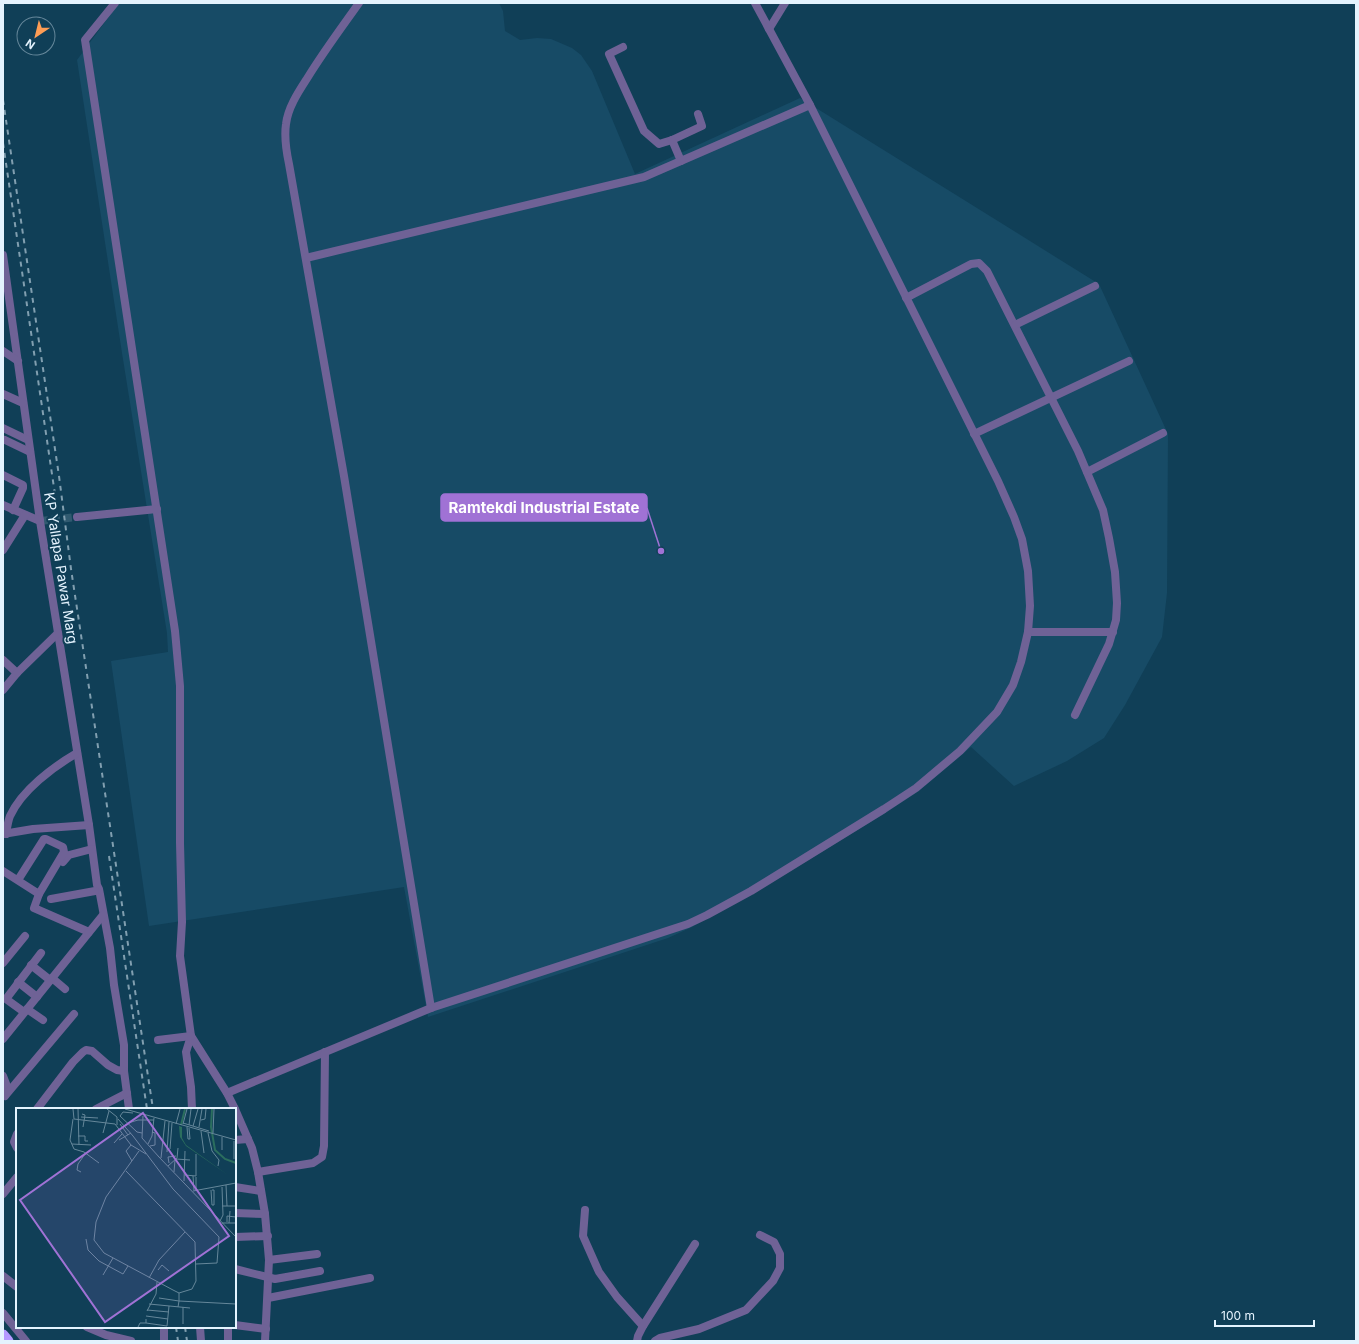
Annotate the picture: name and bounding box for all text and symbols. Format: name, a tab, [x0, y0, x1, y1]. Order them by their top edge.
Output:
north arrow	[16, 16, 56, 56]
text: N	[23, 36, 38, 52]
street label: KP Yallapa Pawar Marg	[41, 491, 82, 645]
callout: Ramtekdi Industrial Estate	[441, 494, 647, 521]
text: Ramtekdi Industrial Estate	[449, 498, 639, 517]
inset map	[16, 1108, 236, 1328]
scale bar	[1215, 1302, 1314, 1328]
text: 100 m	[1221, 1308, 1255, 1323]

